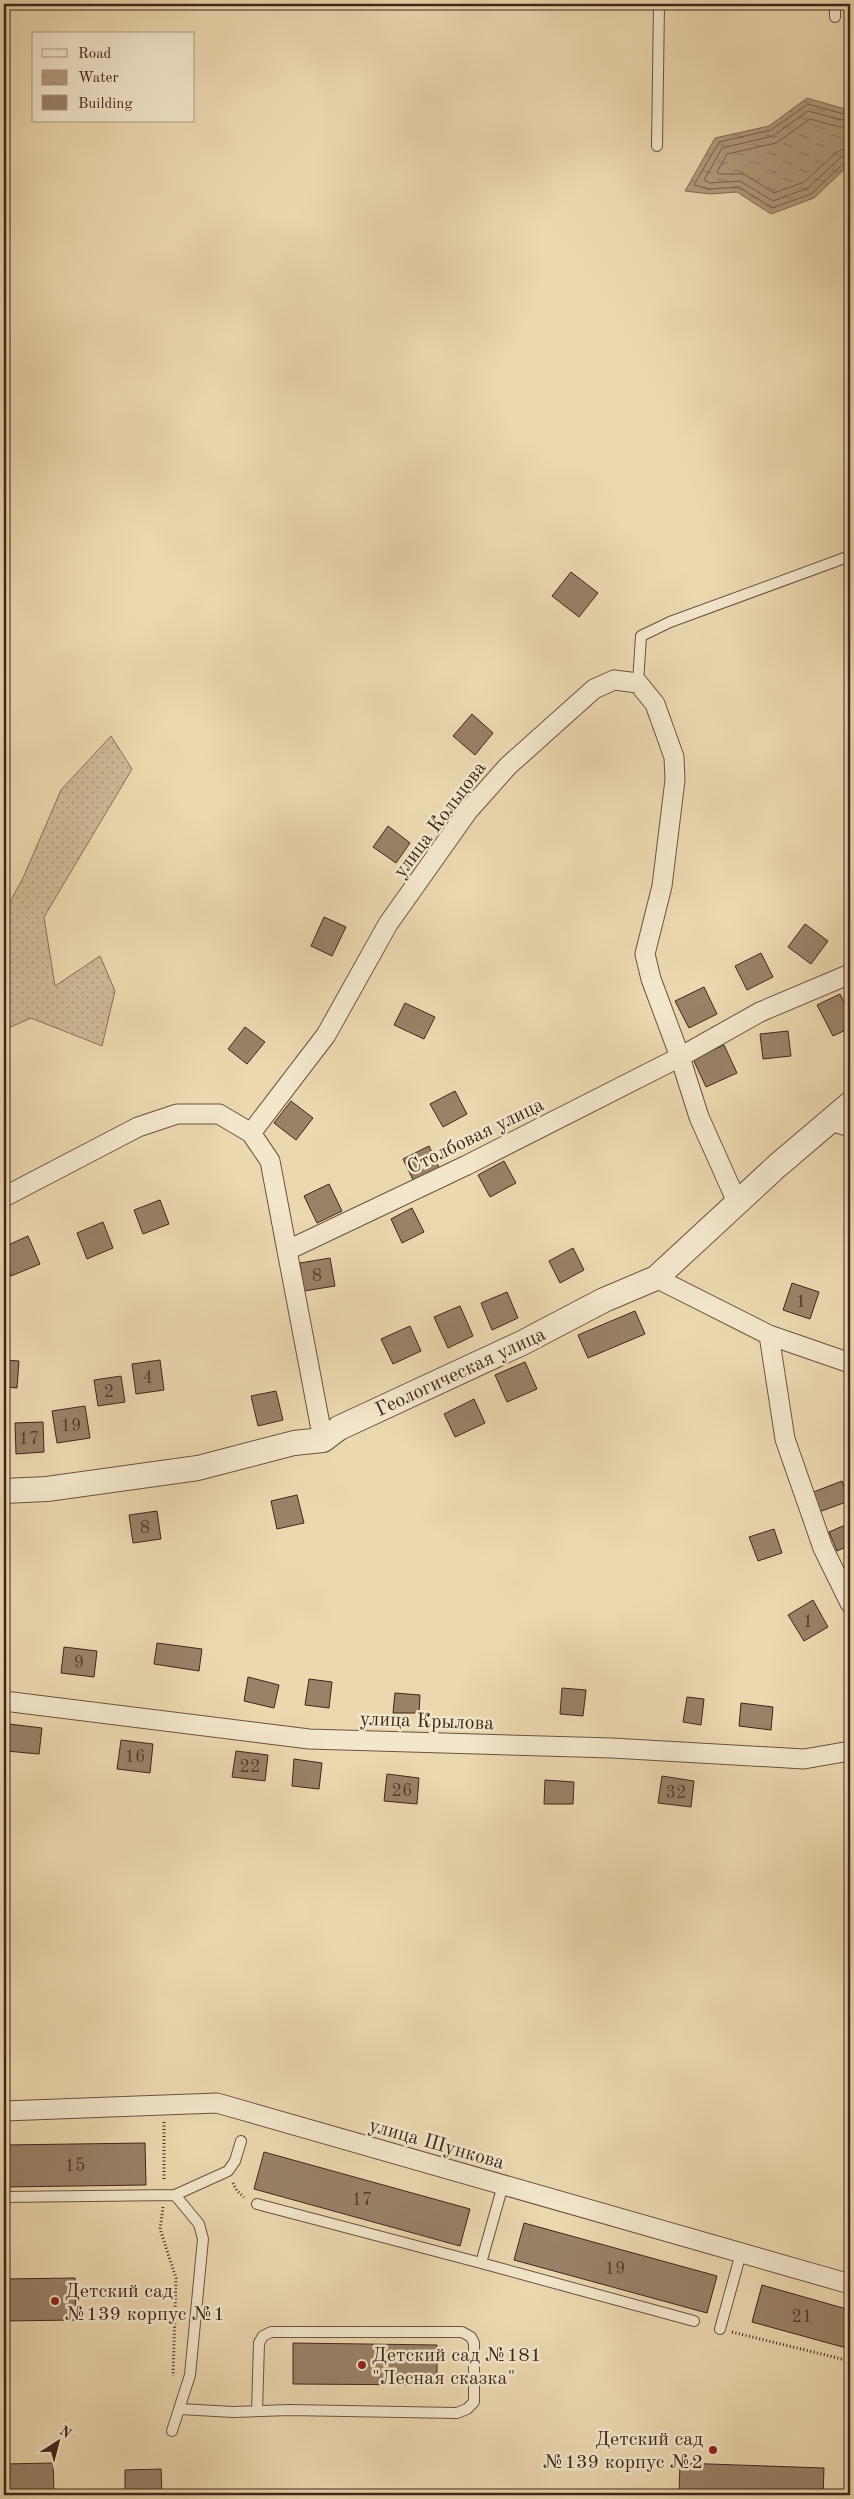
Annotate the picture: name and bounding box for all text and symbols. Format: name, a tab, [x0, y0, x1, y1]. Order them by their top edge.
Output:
legend	[32, 32, 195, 122]
text: Road	[78, 47, 112, 62]
text: Water	[78, 71, 119, 86]
text: Building	[78, 97, 133, 112]
street label: улица Кольцова	[390, 758, 491, 882]
street label: Столбовая улица	[404, 1095, 547, 1179]
house number: 8	[312, 1267, 322, 1285]
house number: 1	[796, 1293, 806, 1311]
street label: Геологическая улица	[373, 1325, 549, 1421]
house number: 4	[143, 1369, 153, 1387]
house number: 2	[104, 1383, 114, 1401]
house number: 19	[61, 1417, 81, 1435]
house number: 17	[19, 1430, 39, 1448]
house number: 8	[140, 1519, 150, 1537]
house number: 1	[803, 1613, 813, 1631]
house number: 9	[74, 1654, 84, 1672]
street label: улица Крылова	[359, 1710, 495, 1734]
house number: 16	[125, 1748, 145, 1766]
house number: 22	[240, 1758, 260, 1776]
house number: 26	[392, 1782, 412, 1800]
house number: 32	[666, 1784, 686, 1802]
street label: улица Шункова	[366, 2116, 507, 2174]
house number: 15	[65, 2157, 85, 2175]
house number: 17	[352, 2191, 372, 2209]
house number: 19	[605, 2260, 625, 2278]
place label: Детский сад №139 корпус №1	[65, 2282, 225, 2325]
marker: Детский сад №139 корпус №1	[49, 2295, 61, 2307]
house number: 21	[792, 2308, 812, 2326]
place label: Детский сад №181 "Лесная сказка"	[372, 2346, 541, 2389]
marker: Детский сад №181 "Лесная сказка"	[356, 2359, 368, 2371]
north arrow	[32, 2416, 82, 2466]
text: N	[57, 2423, 74, 2441]
place label: Детский сад №139 корпус №2	[543, 2430, 703, 2473]
marker: Детский сад №139 корпус №2	[707, 2444, 719, 2456]

